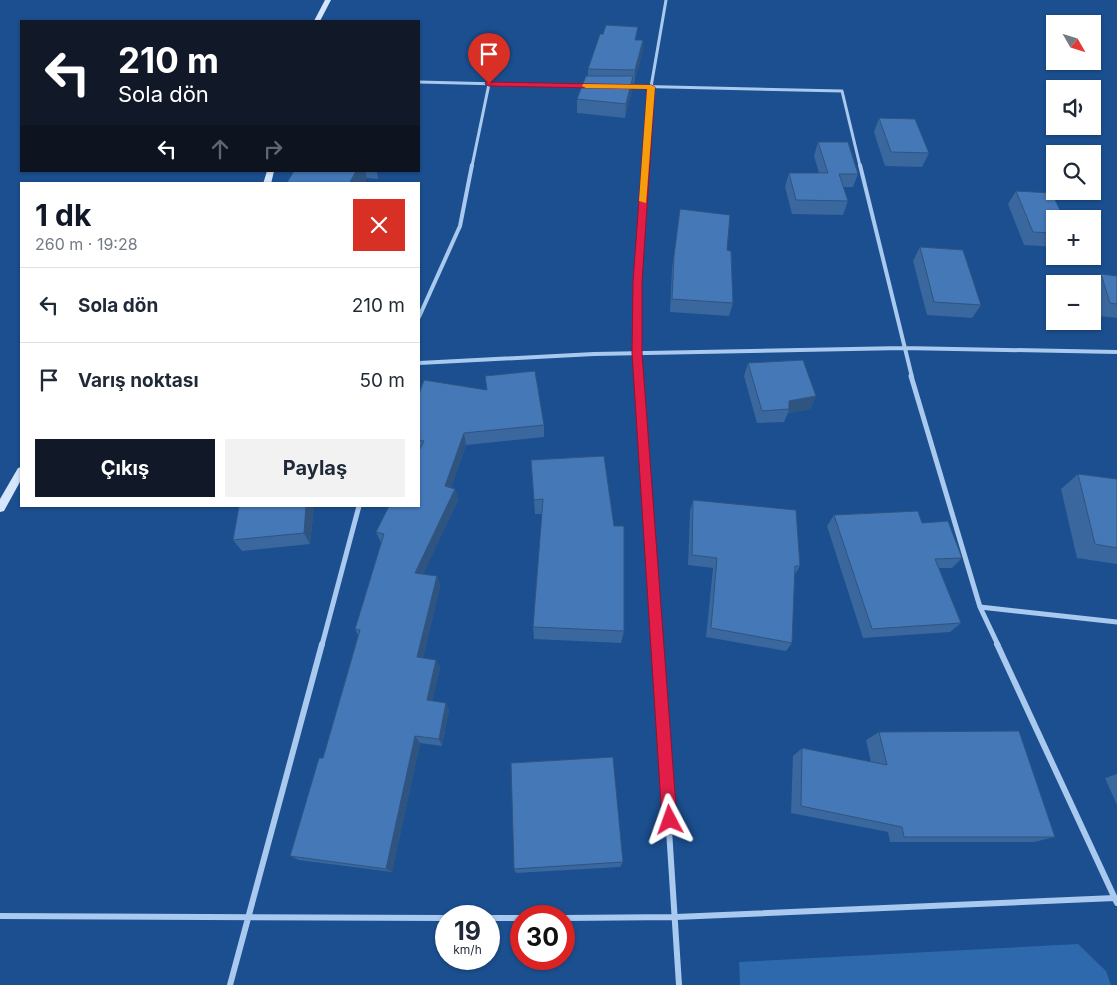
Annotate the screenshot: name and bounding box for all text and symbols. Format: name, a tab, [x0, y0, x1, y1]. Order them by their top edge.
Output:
north arrow	[1046, 15, 1101, 70]
map controls	[1046, 15, 1101, 330]
pin	[468, 33, 510, 84]
text: 210 m	[118, 39, 219, 81]
icon: left	[35, 40, 100, 105]
icon: arrive	[475, 40, 503, 68]
button: sound	[1046, 80, 1101, 135]
text: Sola dön	[118, 81, 209, 107]
icon: left	[153, 135, 181, 163]
icon: ahead	[206, 135, 234, 163]
icon: right	[259, 135, 287, 163]
button: search	[1046, 145, 1101, 200]
text: 1 dk	[35, 197, 91, 233]
button: close	[353, 199, 405, 251]
button: +	[1046, 210, 1101, 265]
text: 260 m · 19:28	[35, 234, 138, 254]
button: −	[1046, 275, 1101, 330]
icon: left	[35, 291, 63, 319]
text: Sola dön	[78, 294, 158, 317]
text: 210 m	[352, 294, 405, 317]
icon: arrive	[35, 366, 63, 394]
text: Varış noktası	[78, 369, 199, 392]
text: 50 m	[359, 369, 405, 392]
button: Çıkış	[35, 439, 215, 497]
button: Paylaş	[225, 439, 405, 497]
position arrow	[643, 793, 695, 845]
speed limit sign: 30	[510, 905, 575, 970]
text: 19	[454, 916, 481, 946]
text: km/h	[453, 942, 482, 957]

